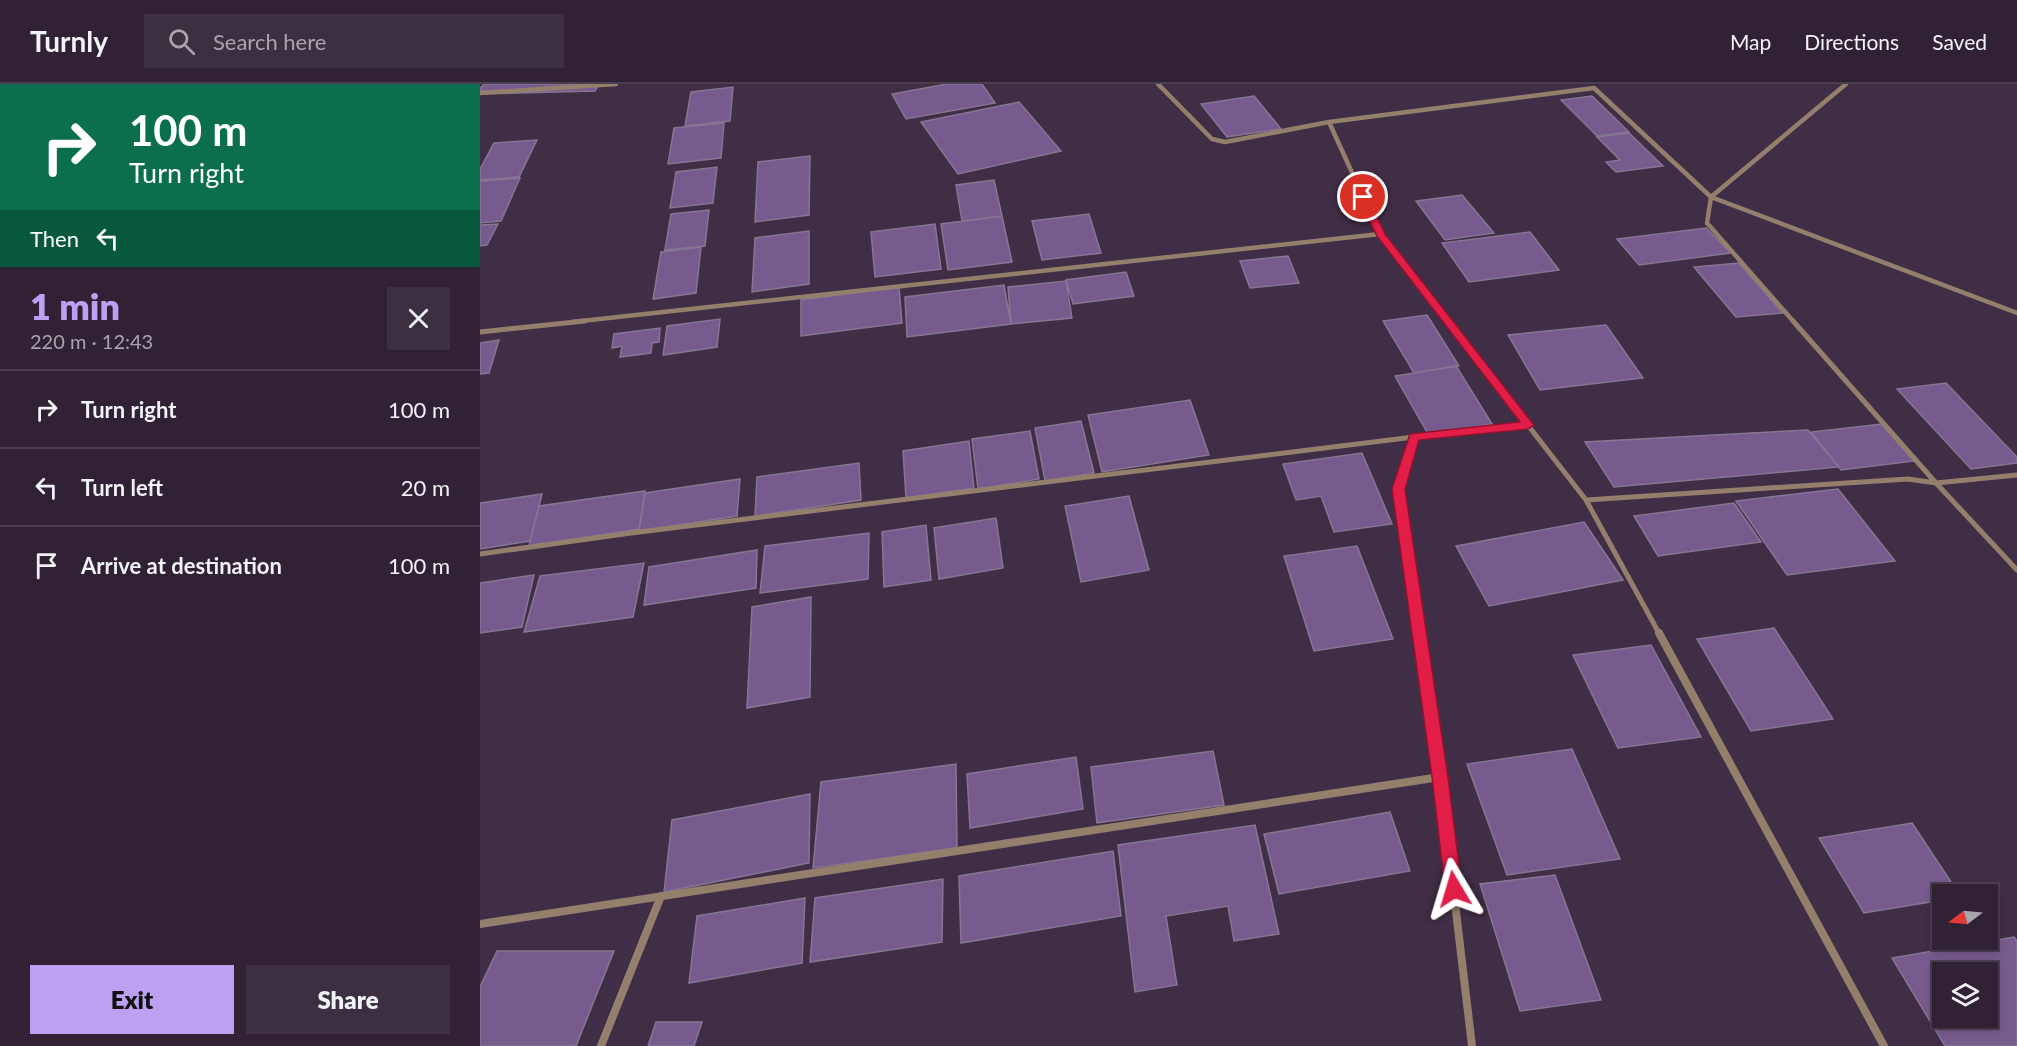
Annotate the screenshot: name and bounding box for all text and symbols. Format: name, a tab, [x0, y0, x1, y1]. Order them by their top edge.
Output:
search box	[144, 14, 564, 68]
text: Turnly	[30, 24, 108, 58]
icon: search	[165, 25, 198, 58]
text: Search here	[213, 28, 326, 55]
text: Map	[1730, 29, 1771, 54]
text: Directions	[1804, 29, 1899, 54]
text: Saved	[1932, 29, 1987, 54]
text: 100 m	[129, 105, 247, 155]
icon: right	[30, 108, 108, 186]
text: Turn right	[129, 156, 244, 189]
pin	[1337, 171, 1388, 222]
icon: arrive	[1346, 180, 1379, 213]
icon: left	[91, 222, 124, 255]
text: Then	[30, 225, 79, 252]
text: 1 min	[30, 284, 120, 328]
button: close	[387, 287, 450, 350]
text: 220 m · 12:43	[30, 329, 153, 353]
icon: right	[30, 393, 63, 426]
text: Turn right	[81, 396, 176, 423]
text: 100 m	[388, 396, 450, 423]
icon: left	[30, 471, 63, 504]
text: Turn left	[81, 474, 163, 501]
text: 20 m	[401, 474, 450, 501]
icon: arrive	[30, 549, 63, 582]
text: Arrive at destination	[81, 552, 282, 579]
text: 100 m	[388, 552, 450, 579]
position arrow	[1422, 857, 1486, 921]
north arrow	[1932, 884, 1998, 950]
map controls	[1932, 884, 1998, 1028]
button: layers	[1932, 962, 1998, 1028]
button: Exit	[30, 965, 234, 1034]
button: Share	[246, 965, 450, 1034]

